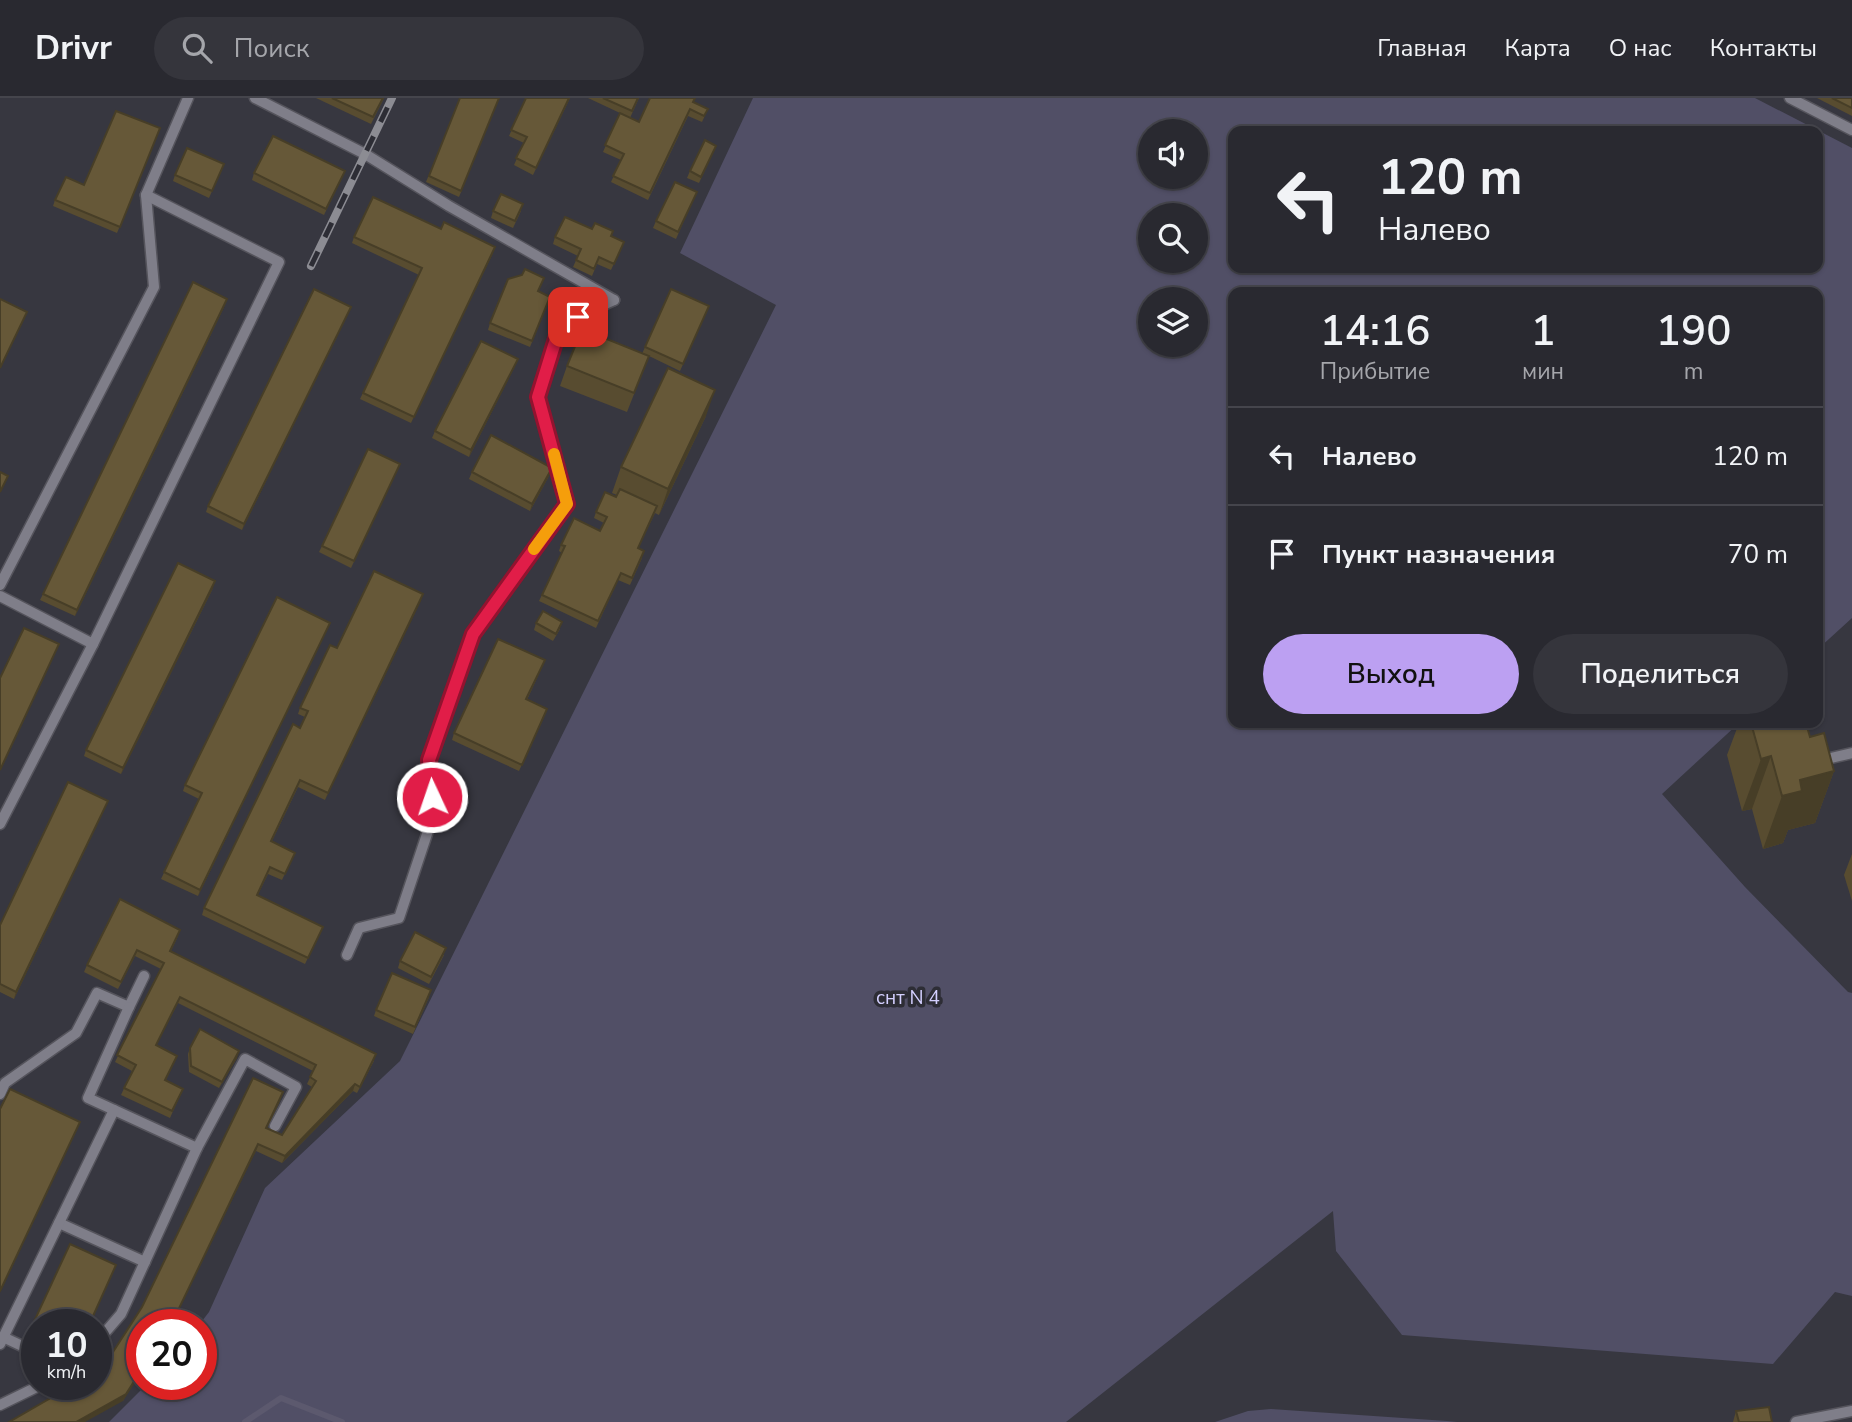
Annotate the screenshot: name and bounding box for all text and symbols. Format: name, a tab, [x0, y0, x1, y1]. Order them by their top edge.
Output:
search box	[154, 17, 644, 80]
text: Drivr	[35, 26, 112, 71]
icon: search	[178, 29, 216, 67]
text: Поиск	[234, 31, 309, 66]
text: Главная	[1377, 32, 1467, 64]
text: Карта	[1505, 32, 1571, 64]
text: О нас	[1609, 32, 1672, 64]
text: Контакты	[1710, 32, 1817, 64]
map controls	[1138, 119, 1208, 357]
button: sound	[1138, 119, 1208, 189]
text: 120 m	[1378, 144, 1522, 211]
icon: left	[1263, 154, 1354, 245]
button: search	[1138, 203, 1208, 273]
text: Налево	[1378, 208, 1491, 251]
pin	[548, 287, 608, 347]
button: layers	[1138, 287, 1208, 357]
icon: arrive	[559, 298, 597, 336]
text: 14:16	[1320, 303, 1430, 360]
text: 1	[1530, 303, 1556, 360]
text: 190	[1656, 303, 1731, 360]
text: Прибытие	[1320, 356, 1430, 387]
text: мин	[1522, 356, 1564, 387]
text: m	[1684, 356, 1703, 387]
icon: left	[1263, 437, 1301, 475]
text: Налево	[1322, 439, 1417, 474]
text: 120 m	[1712, 439, 1788, 474]
icon: arrive	[1263, 535, 1301, 573]
text: Пункт назначения	[1322, 537, 1555, 572]
text: 70 m	[1728, 537, 1788, 572]
button: Выход	[1263, 634, 1519, 714]
button: Поделиться	[1533, 634, 1788, 714]
position arrow	[395, 760, 469, 834]
park label: снт N 4	[876, 985, 940, 1011]
speed limit sign: 20	[126, 1309, 217, 1400]
text: 10	[45, 1322, 88, 1369]
text: km/h	[47, 1360, 86, 1384]

